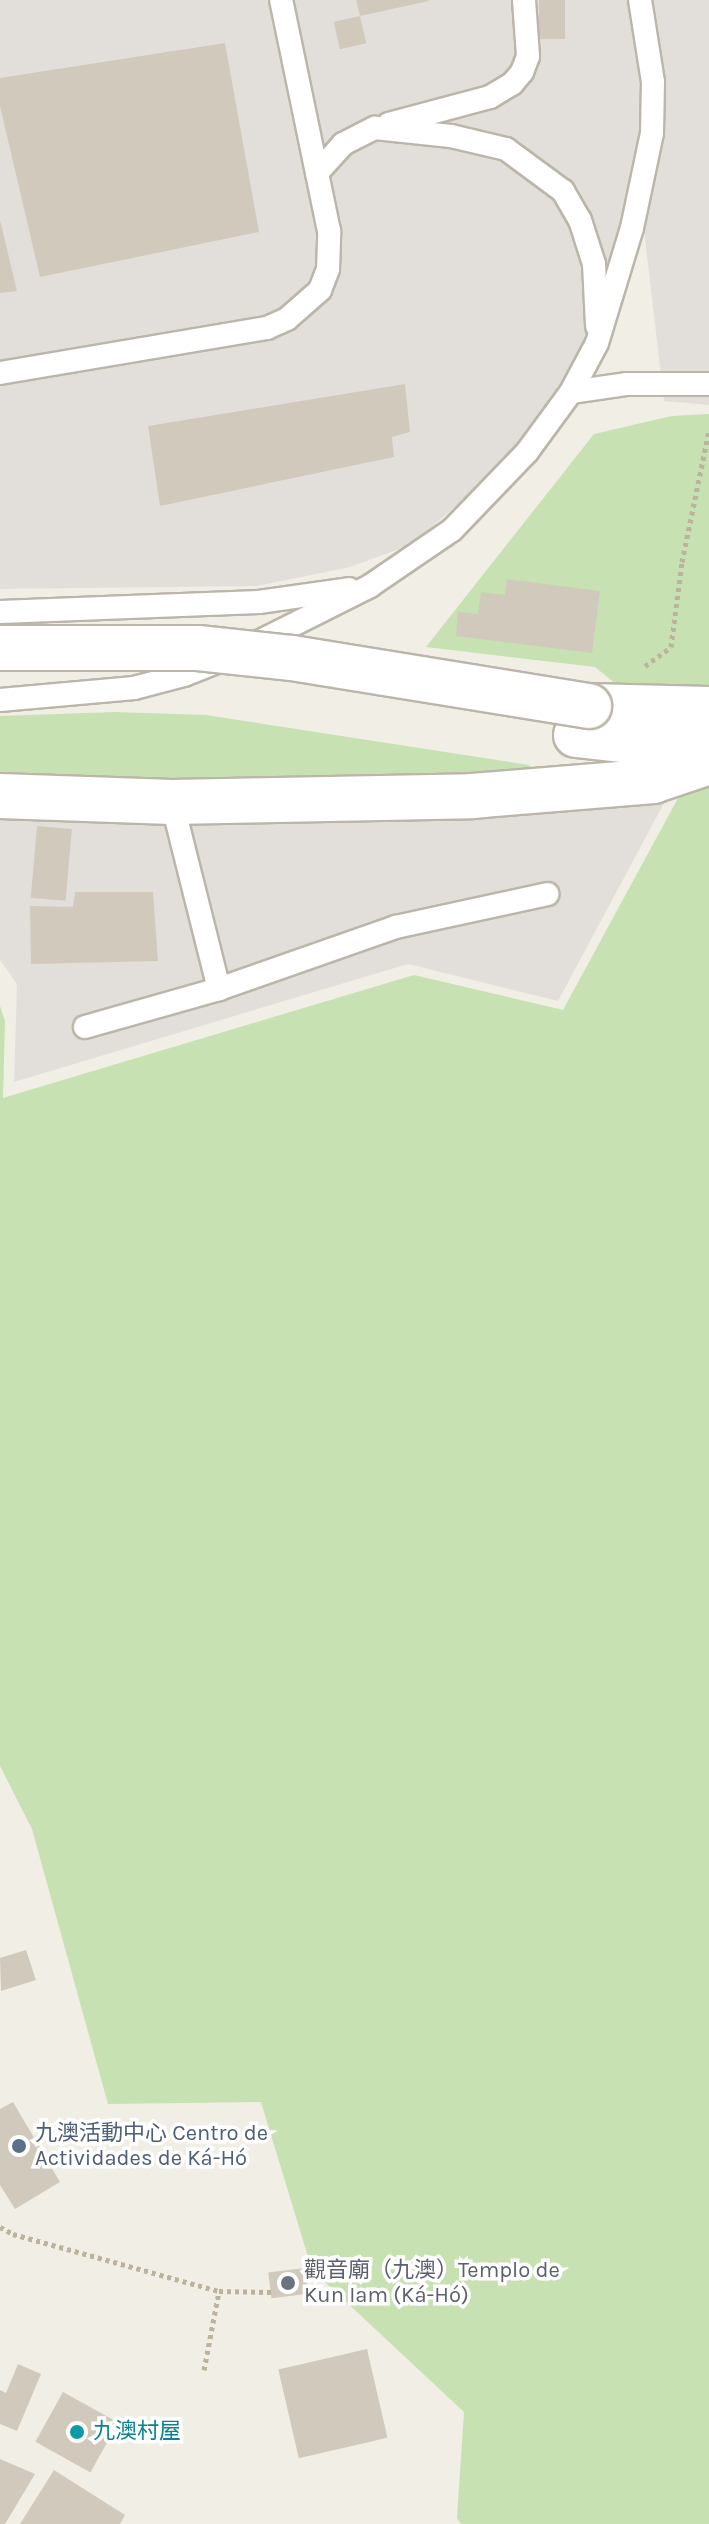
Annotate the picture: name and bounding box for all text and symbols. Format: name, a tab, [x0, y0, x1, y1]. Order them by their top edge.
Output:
place label: 九澳活動中心 Centro de Actividades de Ká-Hó	[35, 2120, 268, 2172]
marker: 九澳活動中心 Centro de Actividades de Ká-Hó	[10, 2137, 28, 2155]
place label: 觀音廟（九澳）Templo de Kun Iam (Ká-Hó)	[304, 2257, 560, 2308]
marker: 觀音廟（九澳）Templo de Kun Iam (Ká-Hó)	[279, 2274, 297, 2292]
place label: 九澳村屋	[93, 2419, 181, 2445]
marker: 九澳村屋	[68, 2423, 86, 2441]

